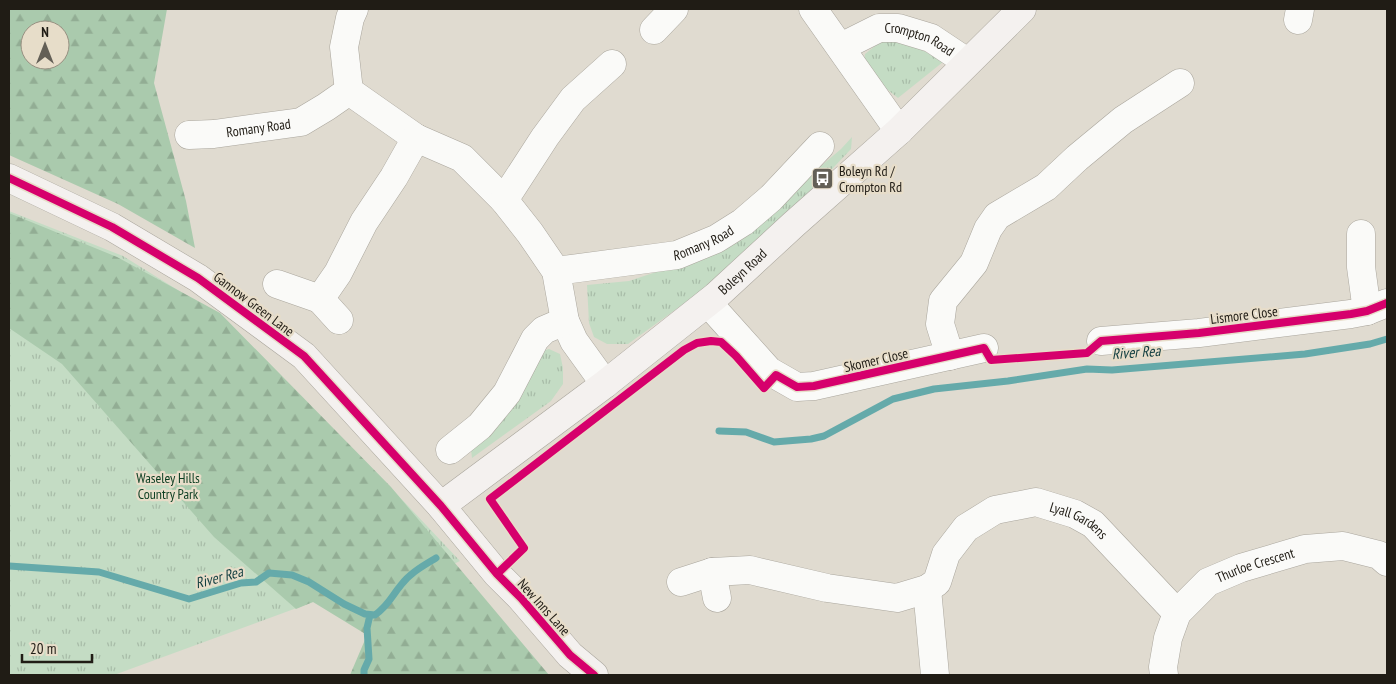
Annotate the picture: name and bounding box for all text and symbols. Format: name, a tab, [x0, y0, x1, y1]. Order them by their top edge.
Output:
street label: Crompton Road	[884, 19, 958, 60]
north arrow	[20, 20, 70, 70]
text: N	[41, 23, 49, 41]
street label: Romany Road	[225, 115, 292, 141]
place label: Boleyn Rd / Crompton Rd	[839, 162, 902, 196]
bus stop icon: Boleyn Rd / Crompton Rd	[811, 167, 835, 191]
street label: Romany Road	[672, 221, 737, 264]
street label: Boleyn Road	[714, 245, 770, 299]
street label: Gannow Green Lane	[210, 268, 298, 340]
street label: Lismore Close	[1209, 302, 1279, 328]
water label: River Rea	[1111, 341, 1162, 363]
street label: Skomer Close	[842, 344, 910, 376]
park label: Waseley Hills Country Park	[136, 469, 200, 503]
street label: Lyall Gardens	[1048, 498, 1112, 543]
street label: Thurloe Crescent	[1213, 544, 1296, 587]
water label: River Rea	[193, 561, 246, 592]
street label: New Inns Lane	[514, 575, 574, 639]
scale bar	[22, 632, 92, 664]
text: 20 m	[30, 639, 56, 658]

